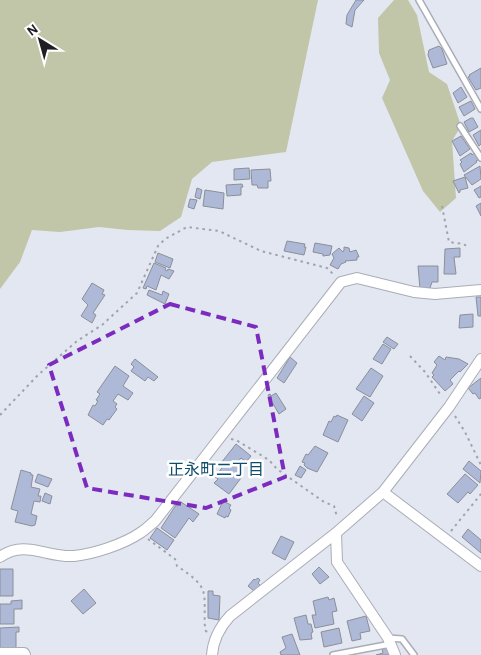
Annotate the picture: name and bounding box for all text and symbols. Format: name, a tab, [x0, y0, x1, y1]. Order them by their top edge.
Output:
north arrow	[15, 15, 65, 65]
text: N	[25, 22, 41, 39]
district label: 正永町二丁目	[168, 461, 264, 478]

